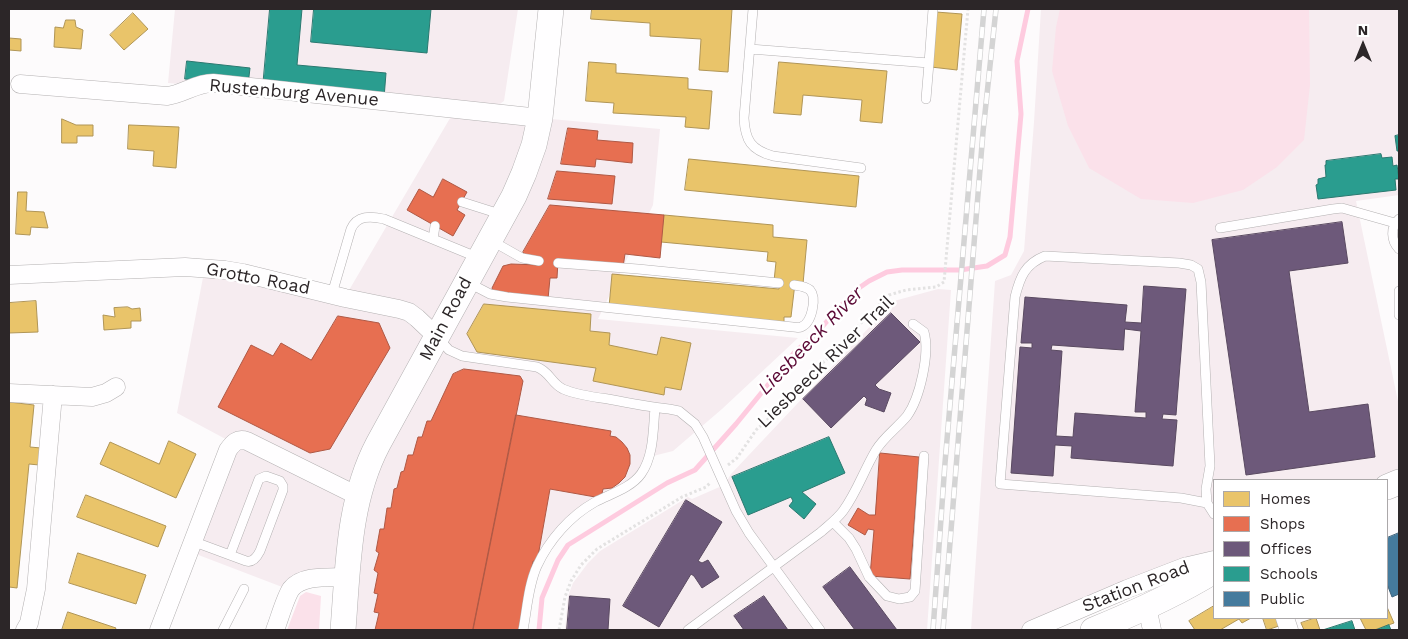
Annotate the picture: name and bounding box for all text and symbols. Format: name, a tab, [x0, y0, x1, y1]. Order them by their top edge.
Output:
north arrow	[1338, 20, 1388, 70]
text: N	[1358, 22, 1368, 38]
street label: Rustenburg Avenue	[208, 75, 380, 111]
street label: Grotto Road	[204, 258, 312, 300]
street label: Main Road	[415, 274, 477, 364]
water label: Liesbeeck River	[754, 282, 868, 400]
street label: Liesbeeck River Trail	[753, 291, 899, 433]
legend	[1213, 479, 1388, 619]
text: Homes	[1260, 490, 1311, 508]
text: Shops	[1260, 515, 1305, 533]
text: Offices	[1260, 540, 1312, 558]
street label: Station Road	[1079, 557, 1193, 617]
text: Schools	[1260, 565, 1318, 583]
text: Public	[1260, 590, 1305, 608]

